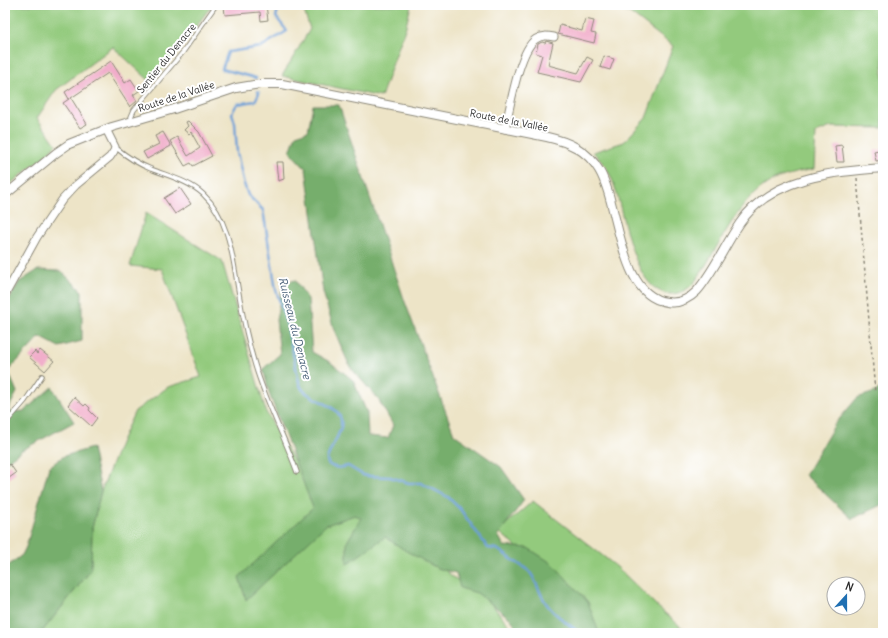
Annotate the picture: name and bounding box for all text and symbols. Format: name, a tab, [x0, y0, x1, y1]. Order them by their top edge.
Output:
street label: Sentier du Denacre	[134, 21, 199, 96]
street label: Route de la Vallée	[136, 78, 216, 115]
street label: Route de la Vallée	[469, 107, 549, 134]
water label: Ruisseau du Denacre	[276, 276, 315, 381]
north arrow	[826, 576, 866, 616]
text: N	[844, 579, 856, 595]

